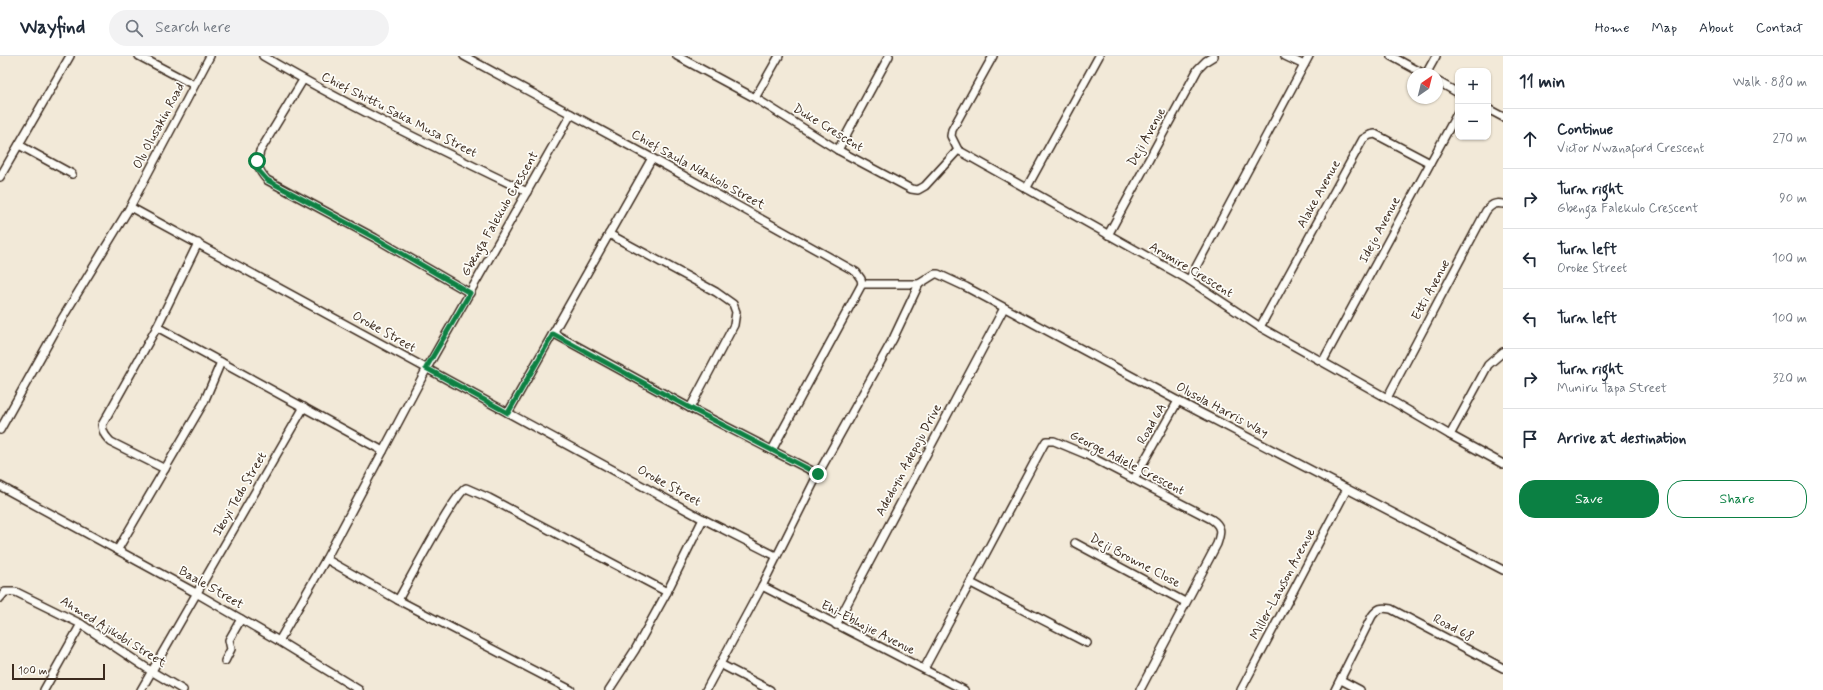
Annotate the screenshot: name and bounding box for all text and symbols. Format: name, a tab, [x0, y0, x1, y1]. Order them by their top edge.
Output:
search box	[109, 10, 389, 46]
text: Wayfind	[20, 15, 85, 40]
icon: search	[123, 17, 145, 39]
text: Search here	[155, 18, 231, 38]
text: Home	[1595, 19, 1629, 37]
text: Map	[1651, 19, 1677, 37]
text: About	[1699, 19, 1734, 37]
text: Contact	[1756, 19, 1803, 37]
street label: Chief Shittu Saka Musa Street	[318, 68, 480, 162]
north arrow	[1407, 68, 1443, 104]
map controls	[1455, 68, 1491, 140]
button: +	[1455, 68, 1491, 104]
text: 11 min	[1519, 71, 1565, 93]
text: Walk · 880 m	[1733, 74, 1807, 91]
street label: Olu Olusakin Road	[129, 80, 189, 172]
street label: Duke Crescent	[790, 100, 867, 156]
street label: Deji Avenue	[1124, 104, 1170, 170]
button: −	[1455, 104, 1491, 140]
text: Continue	[1557, 120, 1613, 140]
street label: Chief Saula Ndakolo Street	[628, 126, 768, 214]
icon: ahead	[1519, 128, 1541, 150]
text: 270 m	[1772, 130, 1807, 147]
text: Victor Nwanaford Crescent	[1557, 140, 1704, 157]
street label: Gbenga Falekulo Crescent	[457, 148, 544, 281]
route start	[248, 152, 266, 170]
street label: Alake Avenue	[1293, 157, 1345, 231]
text: Turn right	[1557, 180, 1624, 200]
icon: right	[1519, 188, 1541, 210]
text: 90 m	[1779, 190, 1807, 207]
street label: Idejo Avenue	[1355, 194, 1405, 266]
text: Gbenga Falekulo Crescent	[1557, 200, 1699, 217]
street label: Aromire Crescent	[1146, 238, 1236, 302]
text: Turn left	[1557, 240, 1617, 260]
icon: left	[1519, 248, 1541, 270]
text: 100 m	[1772, 250, 1807, 267]
street label: Etti Avenue	[1408, 257, 1454, 323]
text: Oroke Street	[1557, 260, 1627, 277]
street label: Oroke Street	[349, 308, 419, 357]
icon: left	[1519, 308, 1541, 330]
text: Turn left	[1557, 309, 1617, 329]
text: 100 m	[1772, 310, 1807, 327]
text: Turn right	[1557, 360, 1624, 380]
icon: right	[1519, 368, 1541, 390]
text: 320 m	[1773, 370, 1807, 387]
street label: Olusola Harris Way	[1173, 378, 1271, 442]
text: Muniru Tapa Street	[1557, 380, 1667, 397]
street label: Road 6A	[1133, 400, 1171, 448]
street label: Adedoyin Adepoju Drive	[872, 401, 946, 519]
street label: George Adiele Crescent	[1066, 427, 1187, 500]
icon: arrive	[1519, 428, 1541, 450]
text: Arrive at destination	[1557, 429, 1686, 449]
street label: Ikoyi Tedo Street	[209, 449, 271, 539]
street label: Oroke Street	[634, 462, 704, 511]
route end	[809, 465, 827, 483]
button: Save	[1519, 480, 1659, 518]
button: Share	[1667, 480, 1807, 518]
street label: Miller-Lawson Avenue	[1246, 525, 1320, 643]
street label: Deji Browne Close	[1087, 530, 1183, 592]
street label: Baale Street	[176, 563, 246, 613]
street label: Ahmed Ajikobi Street	[57, 592, 170, 672]
street label: Ehi-Ebhojie Avenue	[818, 597, 918, 659]
street label: Road 68	[1430, 610, 1476, 646]
scale bar	[12, 662, 105, 681]
text: 100 m	[18, 664, 48, 678]

